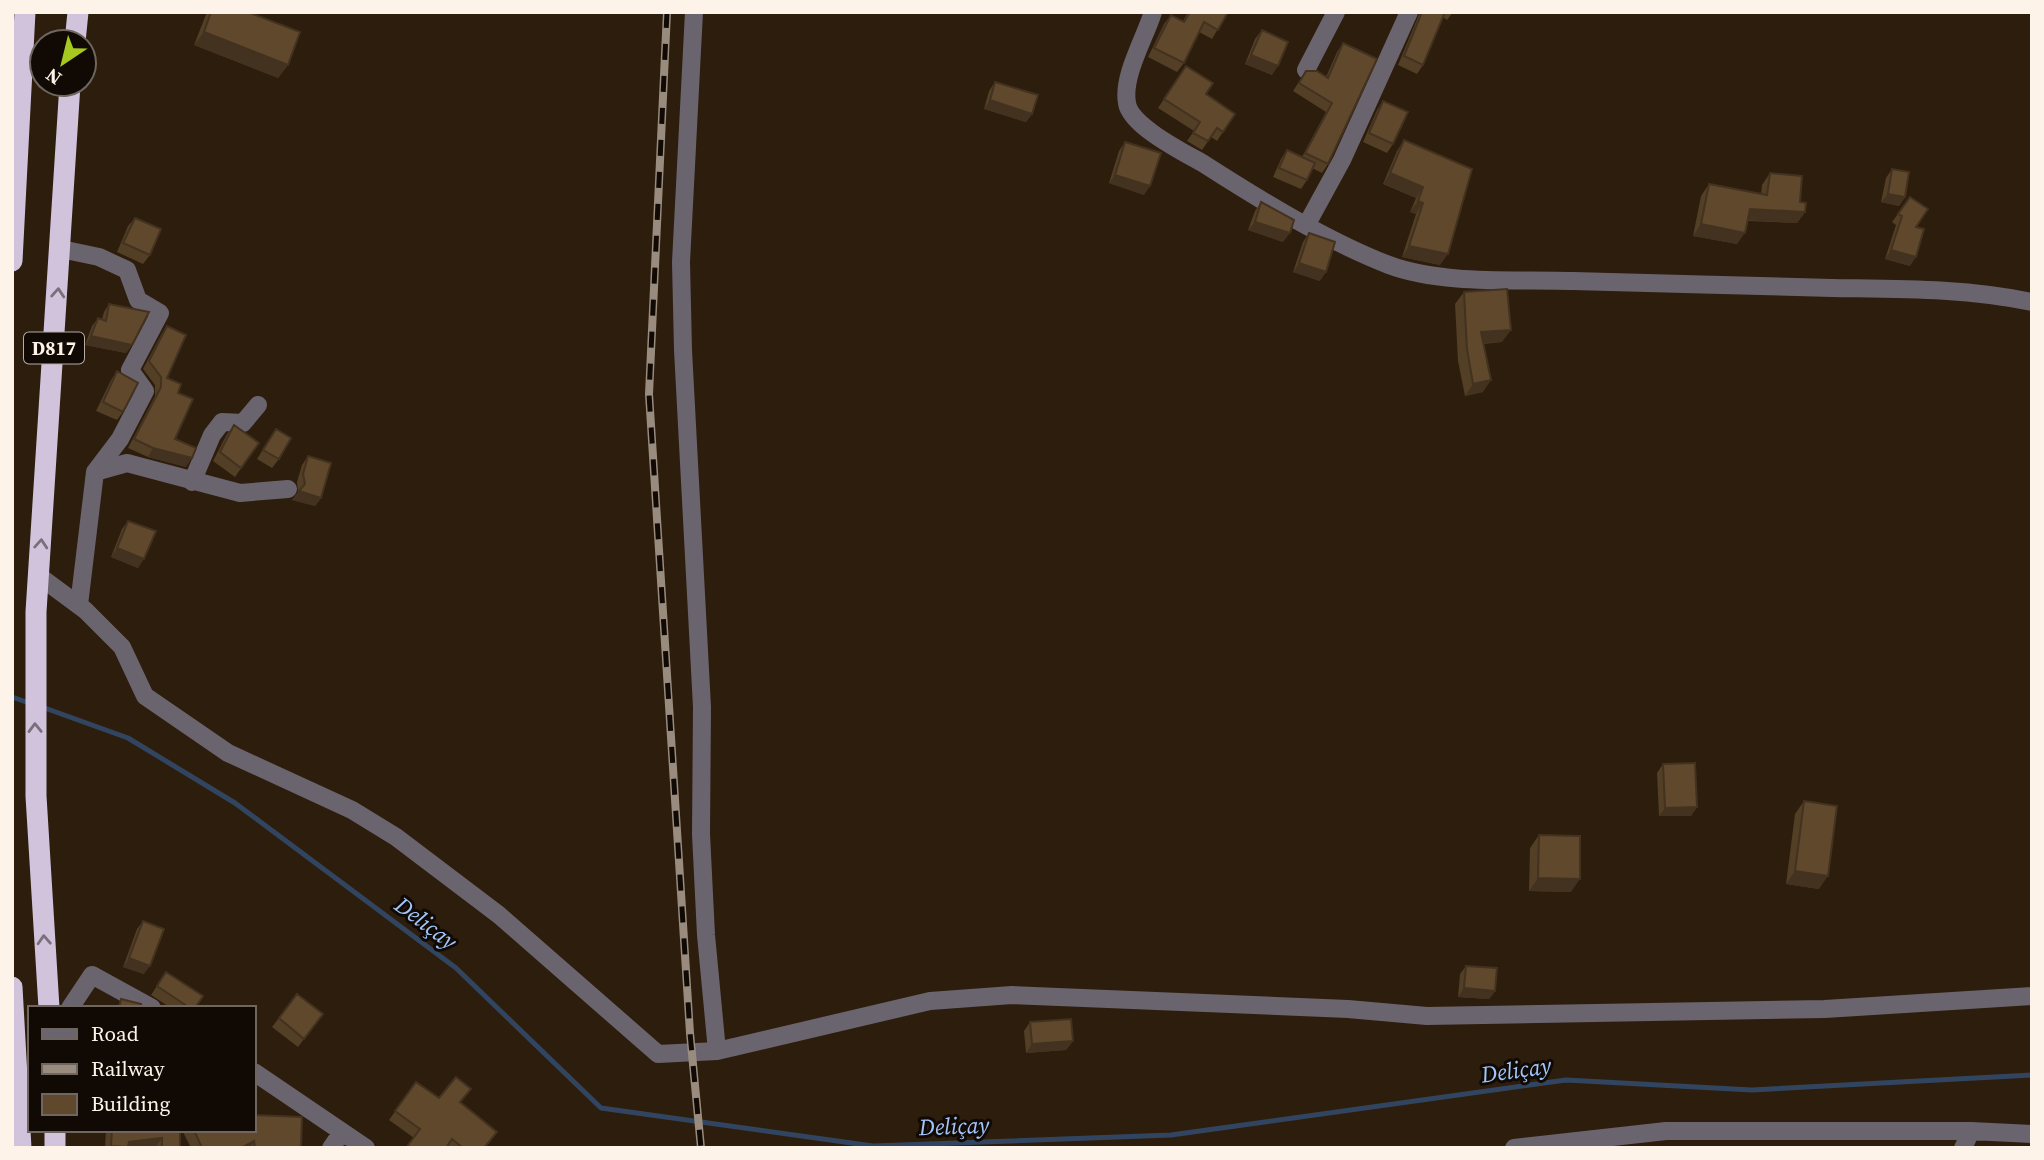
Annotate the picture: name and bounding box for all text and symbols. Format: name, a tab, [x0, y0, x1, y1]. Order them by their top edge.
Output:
north arrow	[28, 28, 98, 98]
text: N	[40, 62, 66, 92]
one-way arrow	[50, 287, 65, 298]
road number: D817	[24, 332, 84, 364]
one-way arrow	[33, 539, 48, 550]
one-way arrow	[27, 722, 43, 732]
water label: Deliçay	[387, 888, 465, 958]
one-way arrow	[37, 934, 52, 945]
legend	[28, 1006, 256, 1132]
text: Road	[91, 1019, 139, 1048]
water label: Deliçay	[1478, 1049, 1554, 1091]
text: Railway	[91, 1054, 165, 1083]
text: Building	[91, 1089, 170, 1118]
water label: Deliçay	[917, 1109, 991, 1143]

